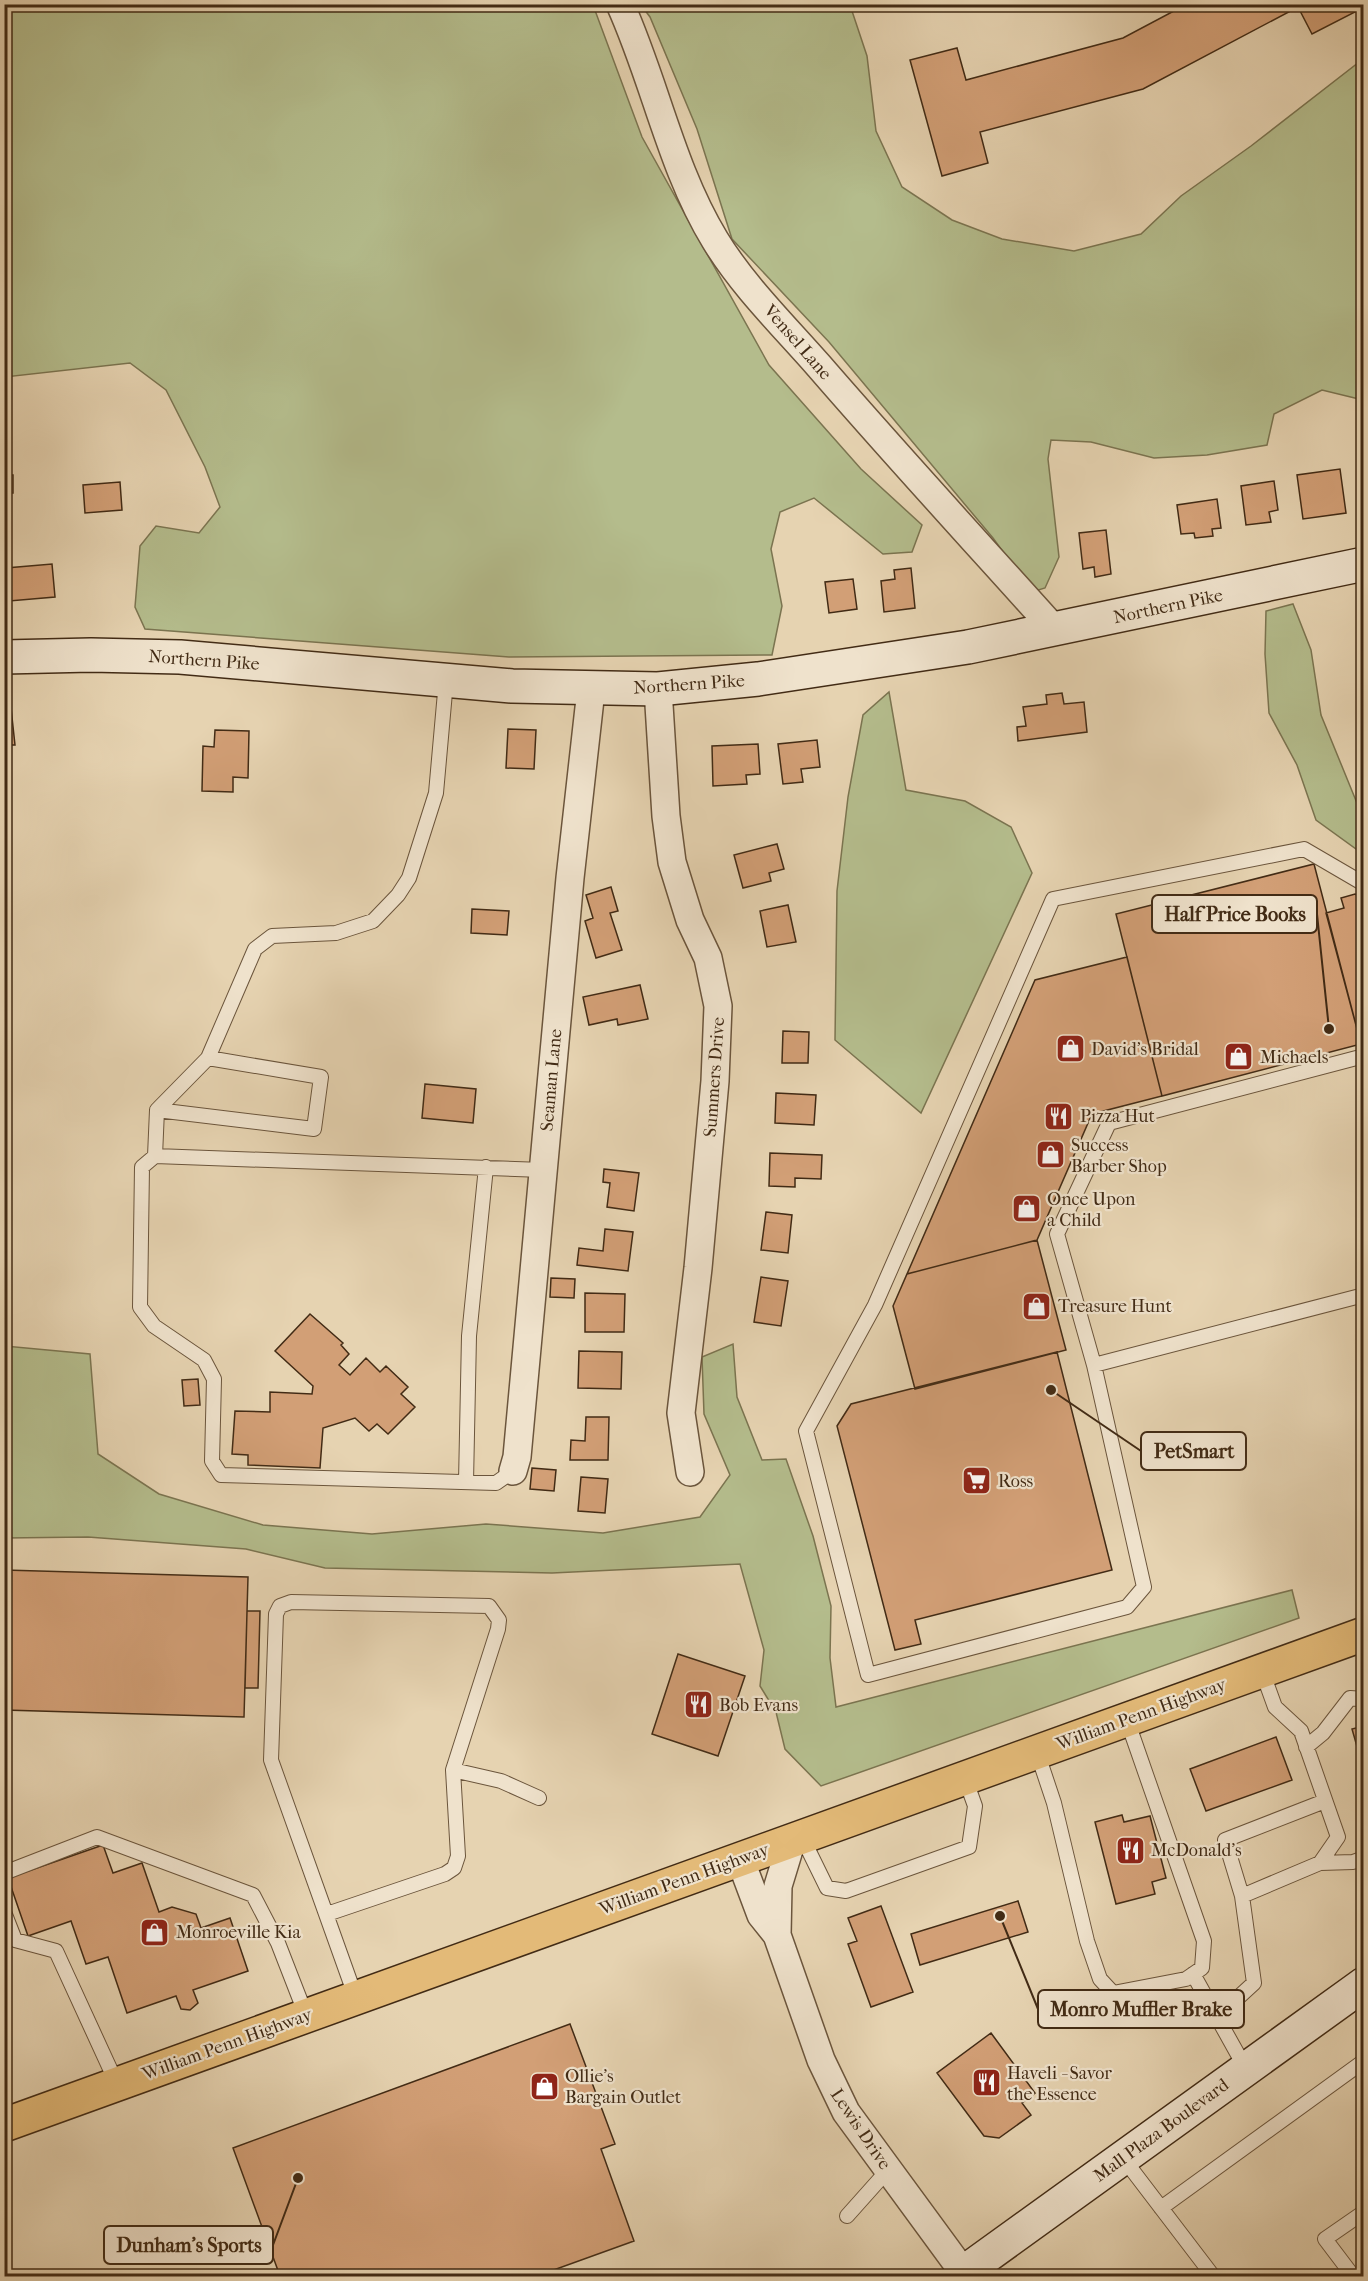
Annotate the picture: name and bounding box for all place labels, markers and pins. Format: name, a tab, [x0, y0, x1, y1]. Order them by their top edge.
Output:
callout: Half Price Books	[1152, 895, 1317, 933]
shop icon: David's Bridal	[1054, 1033, 1086, 1065]
place label: David's Bridal	[1091, 1039, 1199, 1060]
shop icon: Michaels	[1223, 1041, 1255, 1073]
place label: Michaels	[1260, 1047, 1329, 1068]
restaurant icon: Pizza Hut	[1043, 1100, 1075, 1132]
place label: Pizza Hut	[1080, 1106, 1155, 1127]
place label: Success Barber Shop	[1071, 1135, 1167, 1177]
shop icon: Success Barber Shop	[1034, 1139, 1066, 1171]
place label: Once Upon a Child	[1047, 1189, 1136, 1231]
shop icon: Once Upon a Child	[1010, 1193, 1042, 1225]
shop icon: Treasure Hunt	[1021, 1290, 1053, 1322]
place label: Treasure Hunt	[1058, 1296, 1172, 1317]
callout: PetSmart	[1141, 1432, 1246, 1470]
supermarket icon: Ross	[961, 1465, 993, 1497]
place label: Ross	[998, 1471, 1034, 1492]
restaurant icon: Bob Evans	[682, 1689, 714, 1721]
place label: Bob Evans	[719, 1695, 798, 1716]
restaurant icon: McDonald's	[1114, 1834, 1146, 1866]
place label: McDonald's	[1151, 1840, 1242, 1861]
shop icon: Monroeville Kia	[139, 1916, 171, 1948]
place label: Monroeville Kia	[176, 1922, 301, 1943]
callout: Monro Muffler Brake	[1038, 1990, 1244, 2028]
place label: Haveli - Savor the Essence	[1007, 2063, 1112, 2105]
place label: Ollie's Bargain Outlet	[565, 2066, 682, 2108]
restaurant icon: Haveli - Savor the Essence	[970, 2067, 1002, 2099]
shop icon: Ollie's Bargain Outlet	[528, 2070, 560, 2102]
callout: Dunham's Sports	[104, 2226, 273, 2264]

